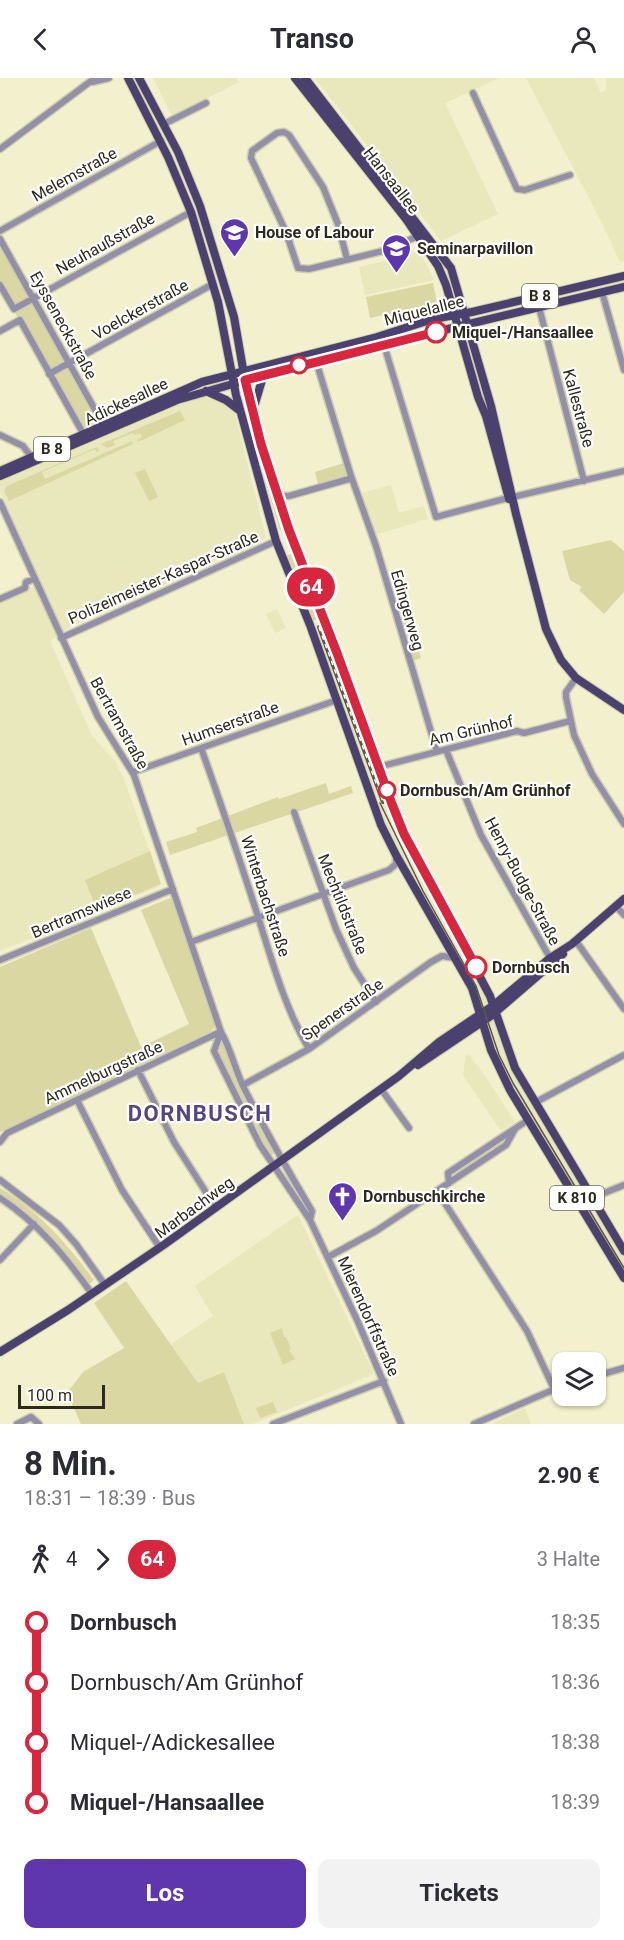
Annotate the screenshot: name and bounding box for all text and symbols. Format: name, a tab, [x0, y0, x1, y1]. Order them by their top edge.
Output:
icon: back	[24, 23, 57, 56]
text: Transo	[270, 23, 354, 55]
icon: person	[567, 23, 600, 56]
street label: Melemstraße	[28, 143, 120, 206]
street label: Hansaallee	[360, 143, 424, 217]
street label: Neuhaußstraße	[53, 208, 158, 278]
school or university icon: House of Labour	[218, 216, 250, 258]
place label: House of Labour	[255, 223, 374, 242]
school or university icon: Seminarpavillon	[380, 232, 412, 274]
place label: Seminarpavillon	[417, 239, 533, 258]
street label: Eysseneckstraße	[26, 268, 101, 383]
street label: Voelckerstraße	[89, 275, 192, 344]
road number: B 8	[522, 284, 558, 308]
street label: Miquelallee	[382, 291, 466, 330]
marker: Miquel-/Hansaallee	[425, 321, 447, 343]
place label: Miquel-/Hansaallee	[452, 323, 594, 342]
unlabelled marker	[290, 356, 308, 374]
street label: Kallestraße	[559, 367, 598, 449]
street label: Adickesallee	[81, 374, 171, 429]
road number: B 8	[34, 437, 70, 461]
street label: Polizeimeister-Kaspar-Straße	[65, 527, 261, 628]
line badge: 64	[284, 568, 338, 606]
street label: Edingerweg	[387, 568, 428, 653]
text: 64	[299, 575, 323, 599]
street label: Bertramstraße	[86, 674, 153, 773]
street label: Humserstraße	[179, 697, 281, 750]
street label: Am Grünhof	[427, 711, 516, 749]
marker: Dornbusch/Am Grünhof	[378, 781, 396, 799]
place label: Dornbusch/Am Grünhof	[400, 781, 571, 800]
street label: Henry-Budge-Straße	[481, 814, 564, 949]
street label: Winterbachstraße	[237, 833, 294, 959]
street label: Mechtildstraße	[314, 851, 371, 957]
street label: Bertramswiese	[28, 883, 134, 942]
marker: Dornbusch	[465, 956, 487, 978]
place label: Dornbusch	[492, 958, 570, 977]
street label: Spenerstraße	[298, 974, 387, 1044]
street label: Ammelburgstraße	[41, 1037, 165, 1108]
district label: DORNBUSCH	[128, 1101, 272, 1126]
street label: Marbachweg	[151, 1173, 237, 1242]
church icon: Dornbuschkirche	[326, 1180, 358, 1222]
road number: K 810	[550, 1186, 604, 1210]
place label: Dornbuschkirche	[363, 1187, 486, 1206]
street label: Mierendorffstraße	[334, 1253, 403, 1379]
map controls	[552, 1352, 606, 1406]
button: layers	[552, 1352, 606, 1406]
scale bar	[18, 1382, 105, 1410]
text: 100 m	[27, 1386, 72, 1405]
text: 8 Min.	[24, 1444, 117, 1483]
text: 2.90 €	[538, 1463, 600, 1488]
text: 18:31 – 18:39 · Bus	[24, 1486, 196, 1510]
icon: walk	[24, 1543, 57, 1576]
icon: forward	[86, 1543, 119, 1576]
text: 4	[66, 1547, 77, 1571]
text: 64	[140, 1547, 164, 1571]
text: 3 Halte	[537, 1547, 600, 1571]
text: Dornbusch	[70, 1610, 177, 1635]
text: 18:35	[550, 1610, 600, 1634]
text: Dornbusch/Am Grünhof	[70, 1670, 303, 1695]
text: 18:36	[550, 1670, 600, 1694]
text: Miquel-/Adickesallee	[70, 1730, 275, 1755]
text: 18:38	[550, 1730, 600, 1754]
text: Miquel-/Hansaallee	[70, 1790, 264, 1815]
text: 18:39	[550, 1790, 600, 1814]
button: Los	[24, 1859, 306, 1928]
button: Tickets	[318, 1859, 600, 1928]

